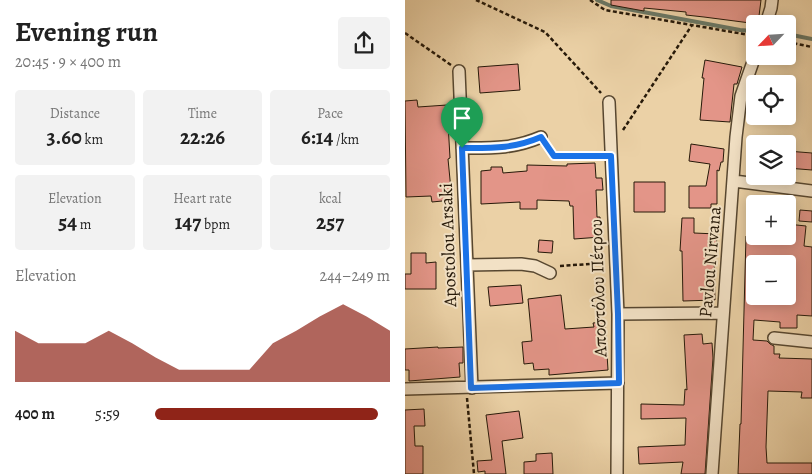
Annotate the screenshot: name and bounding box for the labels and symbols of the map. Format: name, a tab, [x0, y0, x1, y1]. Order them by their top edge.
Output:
north arrow	[746, 15, 796, 65]
pin	[441, 97, 483, 148]
street label: Apostolou Arsaki	[434, 183, 462, 308]
street label: Pavlou Nirvana	[693, 205, 727, 319]
street label: Αποστόλου Πέτρου	[584, 219, 612, 358]

